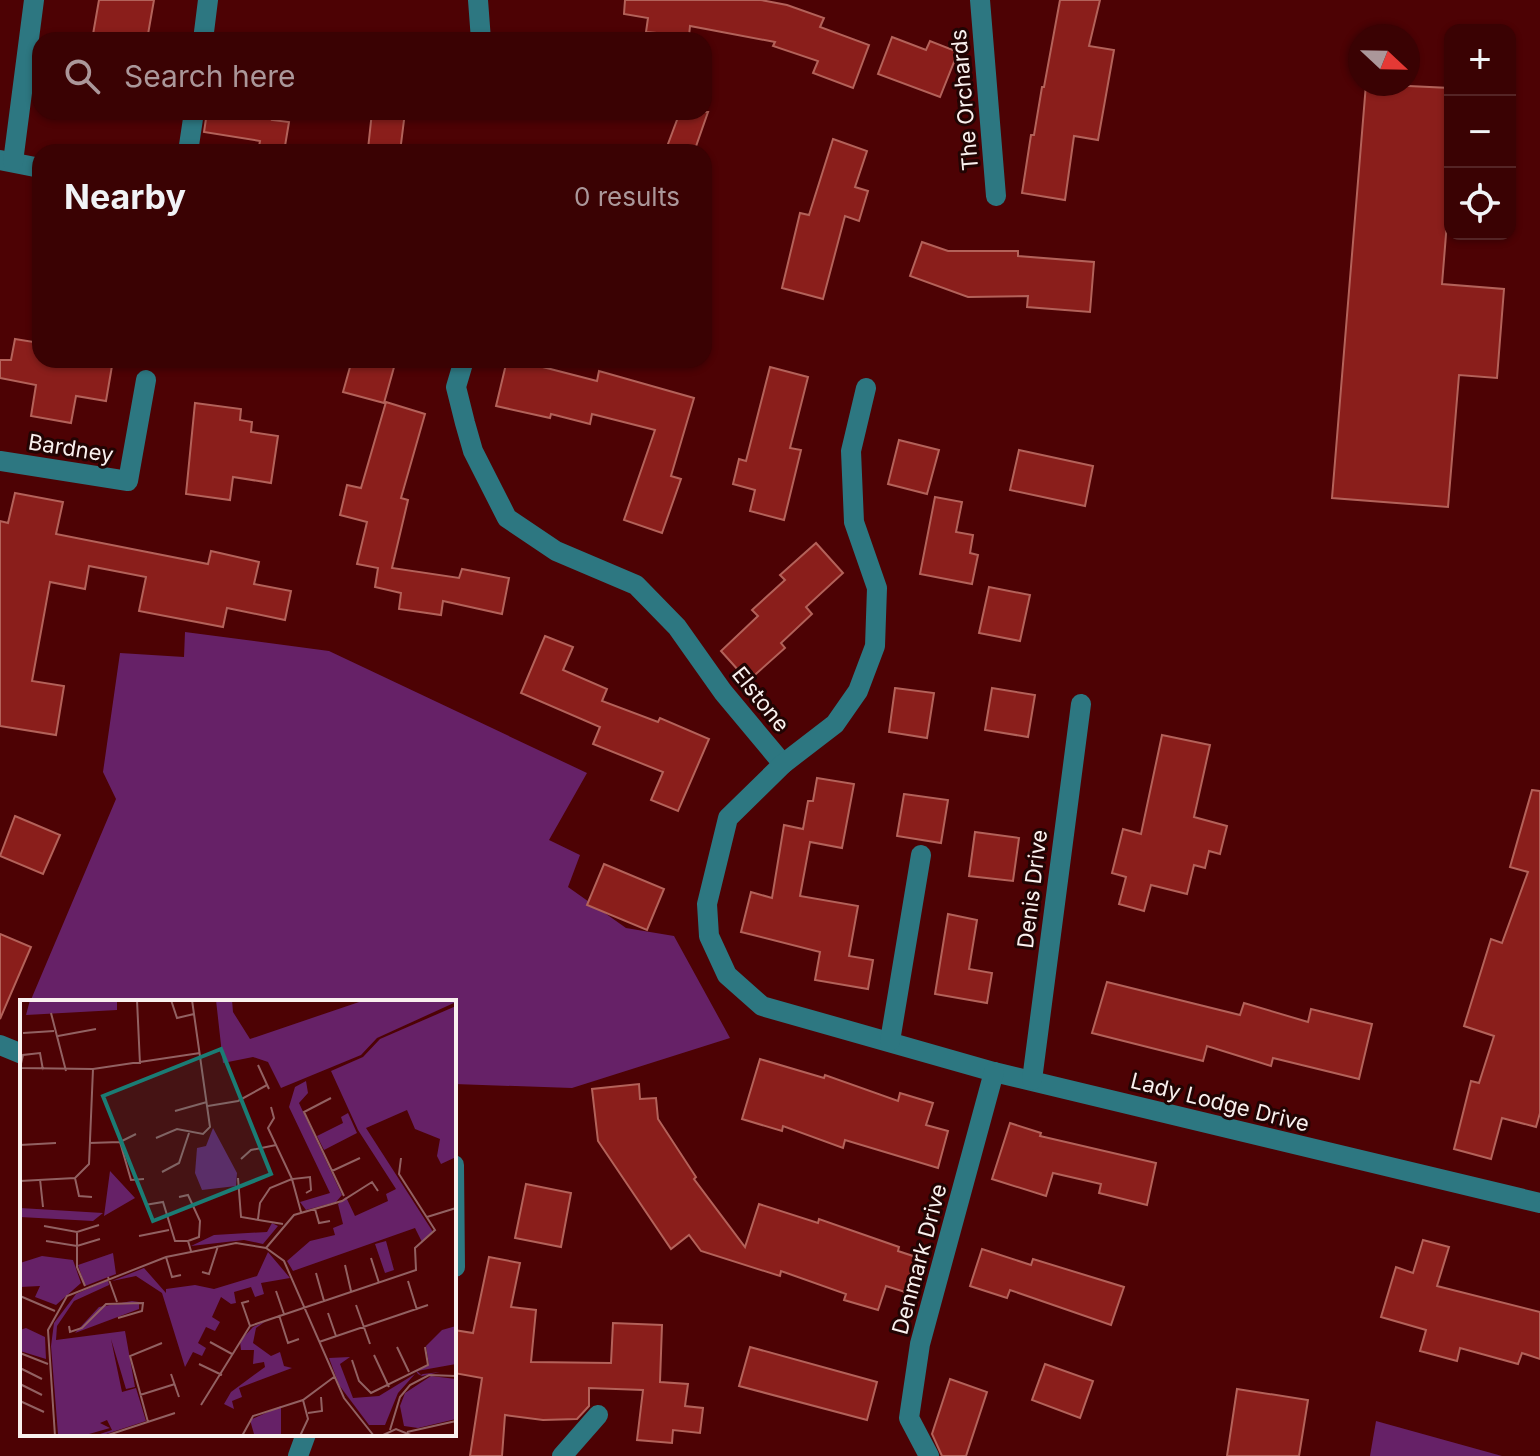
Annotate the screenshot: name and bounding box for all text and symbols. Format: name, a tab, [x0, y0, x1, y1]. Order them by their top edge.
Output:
north arrow	[1348, 24, 1420, 96]
map controls	[1444, 24, 1516, 240]
button: +	[1444, 24, 1516, 96]
street label: The Orchards	[945, 28, 983, 172]
search box	[32, 32, 712, 120]
icon: search	[60, 54, 104, 98]
text: Search here	[124, 58, 296, 94]
button: −	[1444, 96, 1516, 168]
button: locate	[1444, 168, 1516, 240]
text: Nearby	[64, 176, 186, 217]
text: 0 results	[574, 181, 680, 212]
street label: Bardney	[27, 428, 115, 468]
street label: Elstone	[727, 661, 795, 737]
street label: Denis Drive	[1012, 828, 1052, 950]
inset map	[20, 1000, 456, 1436]
street label: Lady Lodge Drive	[1128, 1067, 1312, 1137]
street label: Denmark Drive	[886, 1181, 952, 1337]

